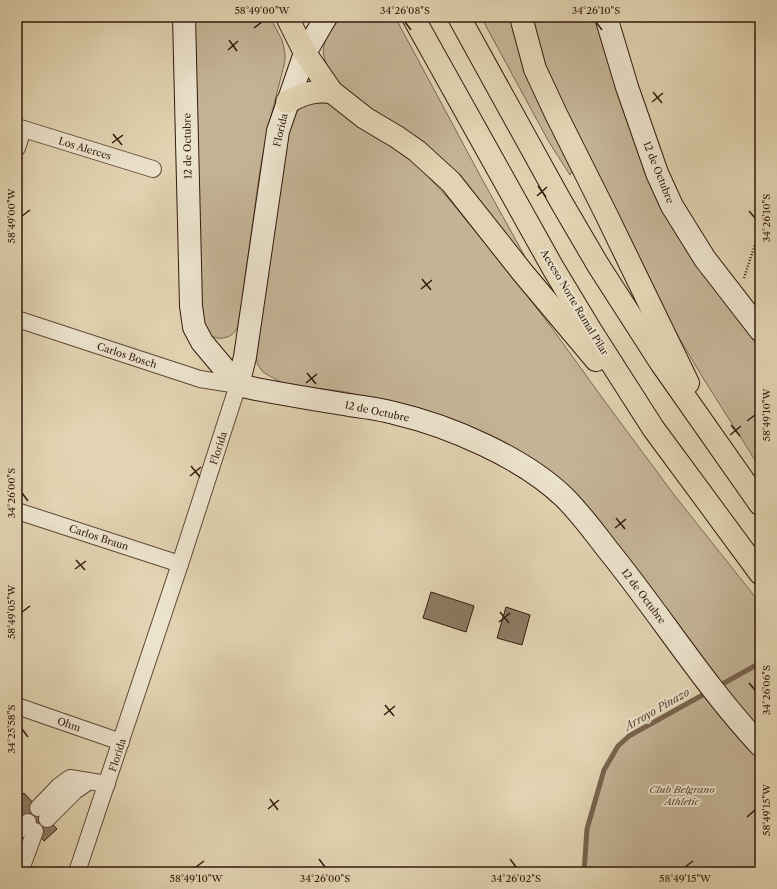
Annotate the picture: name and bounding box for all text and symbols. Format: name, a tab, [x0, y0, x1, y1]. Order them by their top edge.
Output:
text: 58°49'00"W	[234, 4, 291, 17]
text: 34°26'08"S	[380, 4, 430, 17]
text: 34°26'10"S	[572, 4, 620, 17]
street label: Florida	[270, 111, 291, 148]
street label: 12 de Octubre	[180, 113, 195, 179]
street label: Los Alerces	[57, 134, 113, 163]
street label: 12 de Octubre	[640, 139, 677, 206]
text: 58°49'00"W	[5, 187, 18, 244]
text: 34°26'10"S	[760, 194, 773, 242]
street label: Acceso Norte Ramal Pilar	[537, 246, 612, 358]
street label: Carlos Bosch	[95, 340, 159, 372]
text: 58°49'10"W	[760, 387, 773, 441]
street label: 12 de Octubre	[343, 398, 411, 425]
street label: Florida	[207, 429, 230, 466]
text: 34°26'00"S	[5, 468, 18, 518]
street label: Carlos Braun	[67, 522, 131, 553]
street label: 12 de Octubre	[619, 566, 669, 627]
text: 58°49'05"W	[5, 584, 18, 639]
text: 34°26'06"S	[760, 665, 773, 715]
water label: Arroyo Pinazo	[620, 685, 692, 734]
text: 34°25'58"S	[5, 705, 18, 753]
street label: Ohm	[55, 714, 83, 735]
street label: Florida	[106, 736, 129, 773]
park label: Club Belgrano Athletic	[649, 783, 715, 808]
text: 58°49'15"W	[760, 783, 773, 836]
text: 58°49'10"W	[170, 872, 224, 885]
text: 34°26'00"S	[300, 872, 350, 885]
text: 34°26'02"S	[491, 872, 541, 885]
text: 58°49'15"W	[659, 872, 712, 885]

